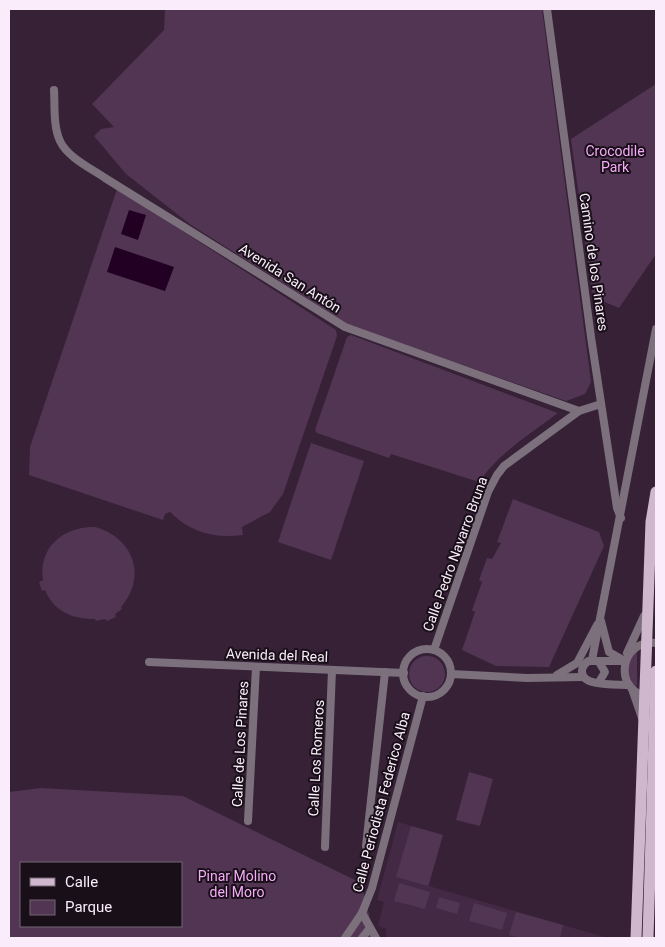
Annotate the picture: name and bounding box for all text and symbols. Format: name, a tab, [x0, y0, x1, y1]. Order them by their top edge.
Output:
park label: Crocodile Park	[585, 143, 645, 175]
street label: Camino de los Pinares	[576, 192, 612, 332]
street label: Avenida San Antón	[236, 240, 344, 316]
street label: Calle Pedro Navarro Bruna	[419, 474, 491, 634]
street label: Avenida del Real	[226, 645, 328, 665]
street label: Calle de Los Pinares	[229, 681, 251, 807]
street label: Calle Los Romeros	[305, 699, 327, 817]
street label: Calle Periodista Federico Alba	[349, 710, 413, 894]
legend	[20, 862, 182, 927]
park label: Pinar Molino del Moro	[198, 868, 276, 900]
text: Calle	[65, 873, 98, 891]
text: Parque	[65, 898, 112, 916]

